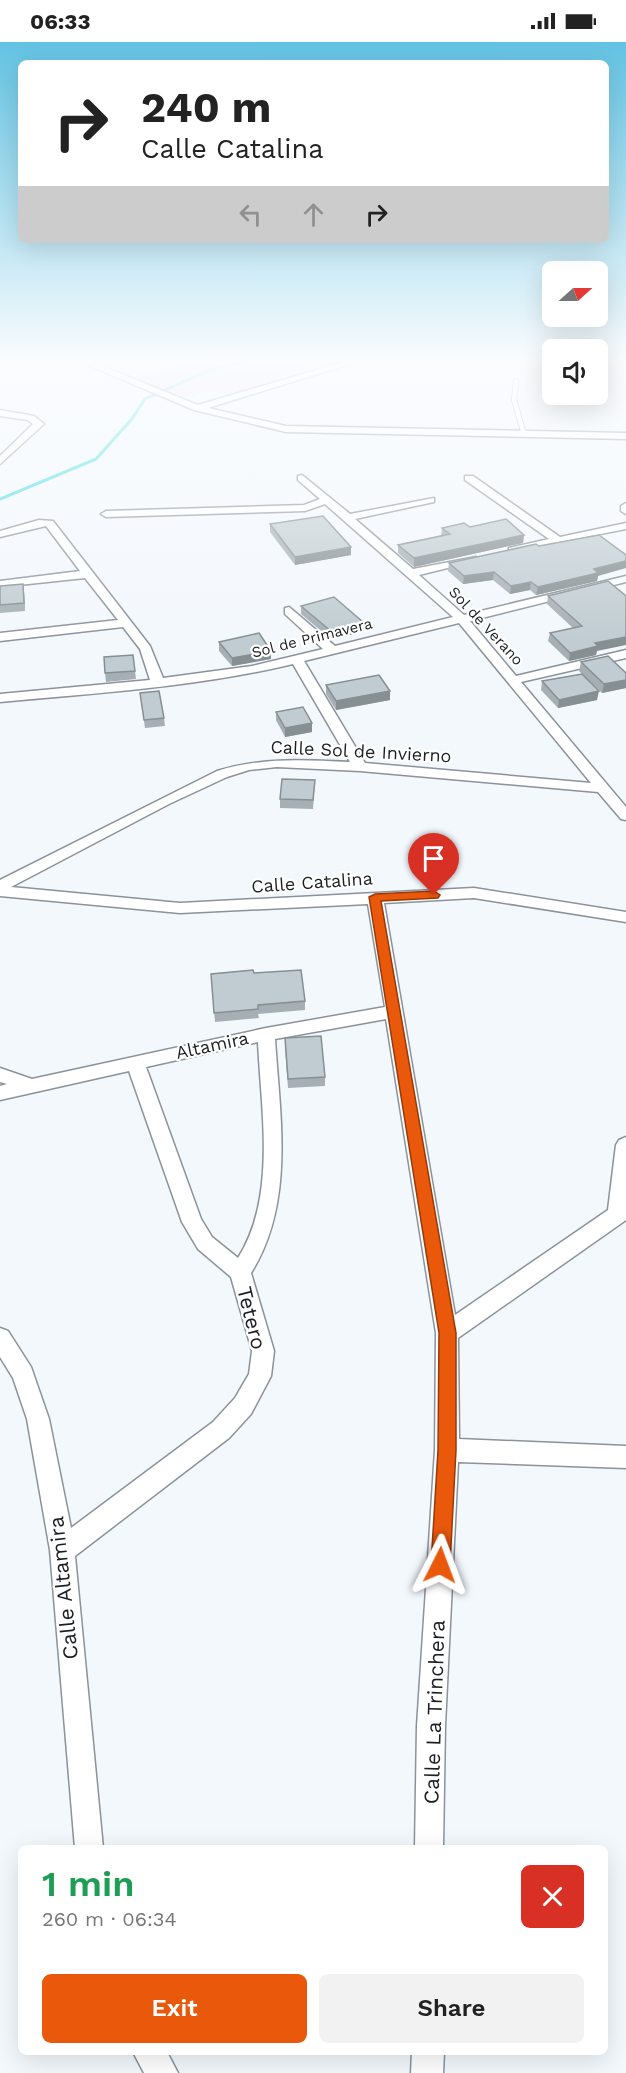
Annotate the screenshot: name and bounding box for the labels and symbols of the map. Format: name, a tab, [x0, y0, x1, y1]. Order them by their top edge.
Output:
north arrow	[542, 261, 608, 327]
street label: Sol de Verano	[445, 583, 527, 669]
street label: Sol de Primavera	[250, 614, 375, 662]
street label: Calle Sol de Invierno	[270, 736, 452, 766]
pin	[408, 833, 459, 895]
street label: Calle Catalina	[251, 867, 373, 897]
street label: Altamira	[174, 1027, 250, 1063]
street label: Tetero	[232, 1284, 272, 1352]
street label: Calle Altamira	[43, 1515, 83, 1661]
position arrow	[408, 1533, 472, 1597]
street label: Calle La Trinchera	[418, 1619, 450, 1805]

